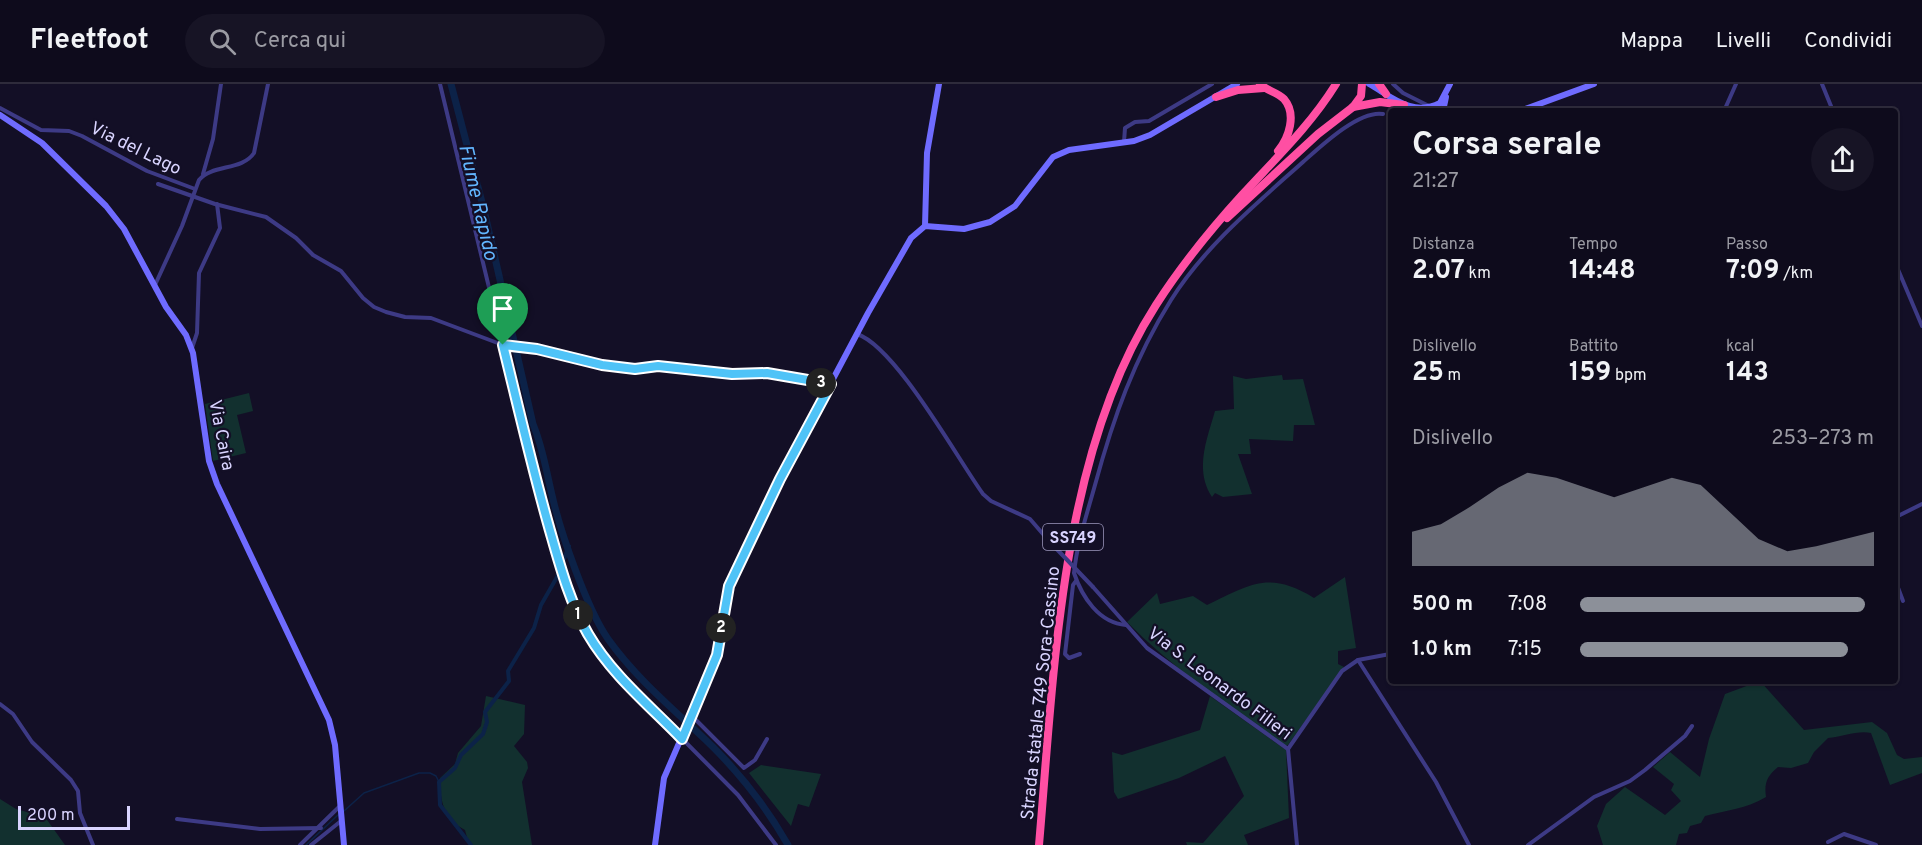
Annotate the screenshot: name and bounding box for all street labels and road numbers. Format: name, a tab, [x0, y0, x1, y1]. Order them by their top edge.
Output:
street label: Via del Lago	[86, 117, 185, 181]
street label: Via Caira	[202, 398, 239, 473]
road number: SS749	[1043, 524, 1103, 550]
street label: Strada statale 749 Sora-Cassino	[1017, 565, 1066, 821]
street label: Via S. Leonardo Filieri	[1142, 622, 1296, 746]

